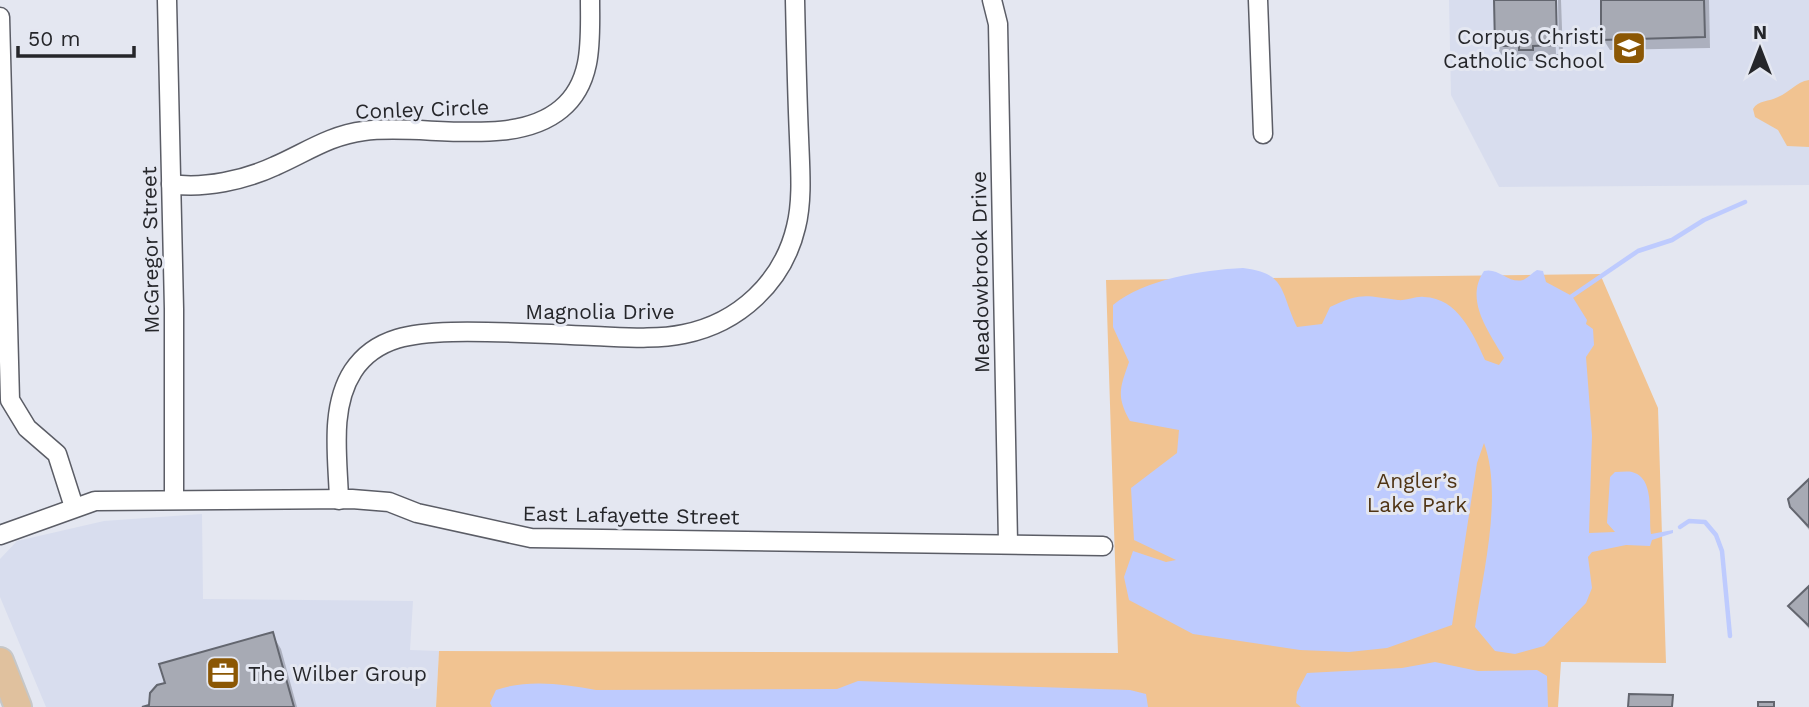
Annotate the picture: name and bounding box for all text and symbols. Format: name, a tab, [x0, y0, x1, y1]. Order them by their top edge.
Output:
scale bar	[18, 14, 133, 58]
north arrow	[1725, 14, 1795, 84]
text: N	[1753, 21, 1767, 44]
place label: Corpus Christi Catholic School	[1443, 24, 1605, 73]
text: 50 m	[28, 26, 80, 51]
school or university icon: Corpus Christi Catholic School	[1610, 29, 1648, 67]
street label: Conley Circle	[355, 94, 489, 124]
street label: McGregor Street	[136, 166, 164, 334]
street label: Meadowbrook Drive	[966, 171, 994, 373]
street label: Magnolia Drive	[525, 299, 675, 324]
park label: Angler’s Lake Park	[1367, 468, 1467, 517]
street label: East Lafayette Street	[522, 501, 740, 529]
office icon: The Wilber Group	[204, 654, 242, 692]
place label: The Wilber Group	[248, 661, 427, 686]

